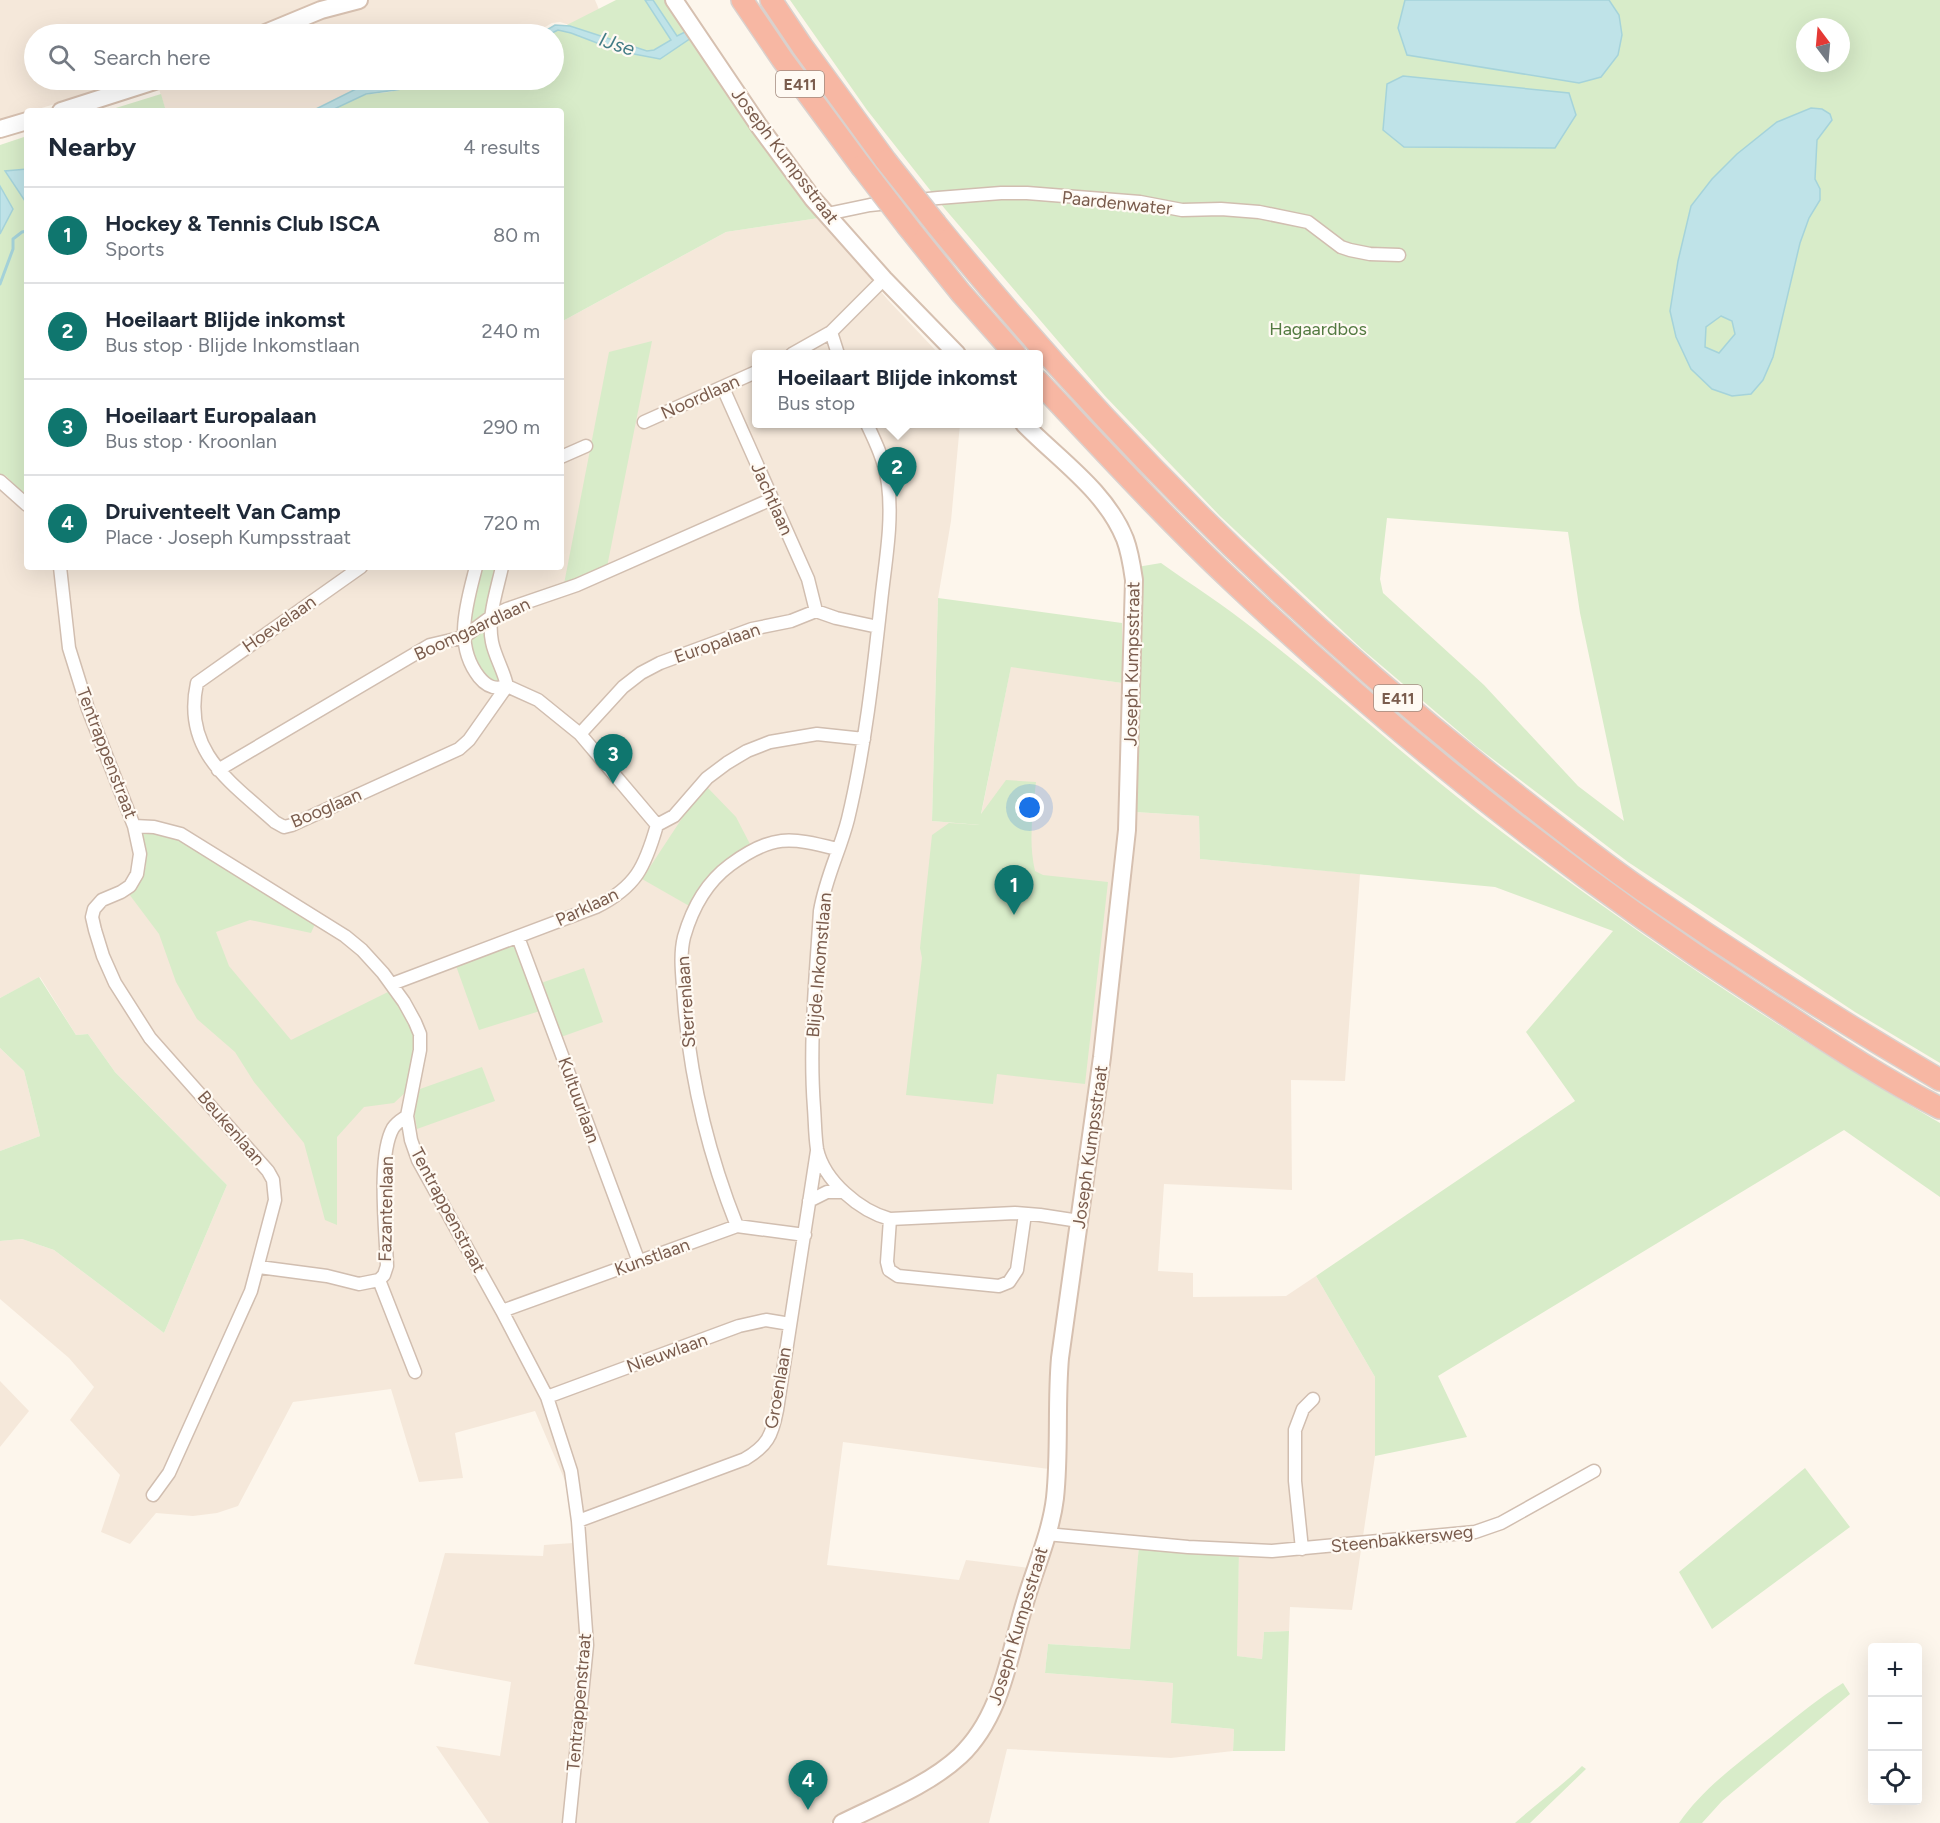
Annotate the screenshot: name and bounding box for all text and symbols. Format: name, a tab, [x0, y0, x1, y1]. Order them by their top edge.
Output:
north arrow	[1796, 18, 1850, 72]
search box	[24, 24, 564, 90]
water label: IJse	[596, 27, 638, 61]
icon: search	[45, 41, 78, 74]
text: Search here	[93, 44, 211, 71]
road number: E411	[776, 71, 824, 97]
street label: Joseph Kumpsstraat	[727, 84, 843, 229]
text: Nearby	[48, 131, 136, 163]
text: 4 results	[463, 135, 540, 159]
street label: Paardenwater	[1061, 186, 1173, 220]
text: Hockey & Tennis Club ISCA	[105, 210, 380, 237]
text: 1	[63, 223, 72, 247]
text: 80 m	[493, 223, 540, 247]
text: Sports	[105, 237, 164, 261]
text: Hoeilaart Blijde inkomst	[105, 306, 346, 333]
park label: Hagaardbos	[1269, 318, 1367, 340]
text: 2	[62, 319, 73, 343]
text: 240 m	[482, 319, 540, 343]
text: Bus stop · Blijde Inkomstlaan	[105, 333, 360, 357]
popup	[752, 350, 1043, 428]
text: Hoeilaart Blijde inkomst	[777, 364, 1018, 391]
street label: Noordlaan	[657, 370, 743, 424]
text: Bus stop	[777, 391, 855, 415]
text: Hoeilaart Europalaan	[105, 402, 316, 429]
text: 3	[62, 415, 73, 439]
text: 290 m	[483, 415, 540, 439]
text: Bus stop · Kroonlan	[105, 429, 277, 453]
pin: 2	[878, 448, 916, 497]
street label: Jachtlaan	[746, 459, 798, 539]
text: Druiventeelt Van Camp	[105, 498, 341, 525]
text: 4	[61, 511, 74, 535]
text: 720 m	[483, 511, 540, 535]
text: Place · Joseph Kumpsstraat	[105, 525, 351, 549]
street label: Joseph Kumpsstraat	[1120, 581, 1144, 747]
street label: Hoevelaan	[238, 591, 320, 657]
street label: Boomgaardlaan	[411, 593, 533, 665]
street label: Europalaan	[671, 618, 763, 668]
street label: Tentrappenstraat	[72, 684, 142, 822]
road number: E411	[1374, 685, 1422, 711]
pin: 3	[594, 734, 632, 784]
street label: Booglaan	[287, 783, 365, 833]
your location	[1015, 793, 1044, 822]
pin: 1	[994, 866, 1034, 915]
street label: Parklaan	[552, 883, 622, 931]
street label: Blijde Inkomstlaan	[802, 892, 836, 1038]
street label: Sterrenlaan	[672, 955, 700, 1049]
street label: Kultuurlaan	[553, 1054, 605, 1146]
street label: Joseph Kumpsstraat	[1068, 1064, 1112, 1230]
street label: Beukenlaan	[193, 1086, 269, 1170]
street label: Tentrappenstraat	[406, 1144, 490, 1276]
street label: Fazantenlaan	[374, 1156, 398, 1262]
street label: Kunstlaan	[611, 1233, 693, 1281]
street label: Nieuwlaan	[624, 1328, 710, 1378]
street label: Groenlaan	[760, 1345, 796, 1431]
street label: Steenbakkersweg	[1330, 1521, 1474, 1557]
street label: Joseph Kumpsstraat	[983, 1544, 1053, 1708]
street label: Tentrappenstraat	[562, 1632, 596, 1772]
map controls	[1868, 1643, 1922, 1805]
button: +	[1868, 1643, 1922, 1697]
button: −	[1868, 1697, 1922, 1751]
button: locate	[1868, 1751, 1922, 1805]
pin: 4	[788, 1760, 828, 1810]

